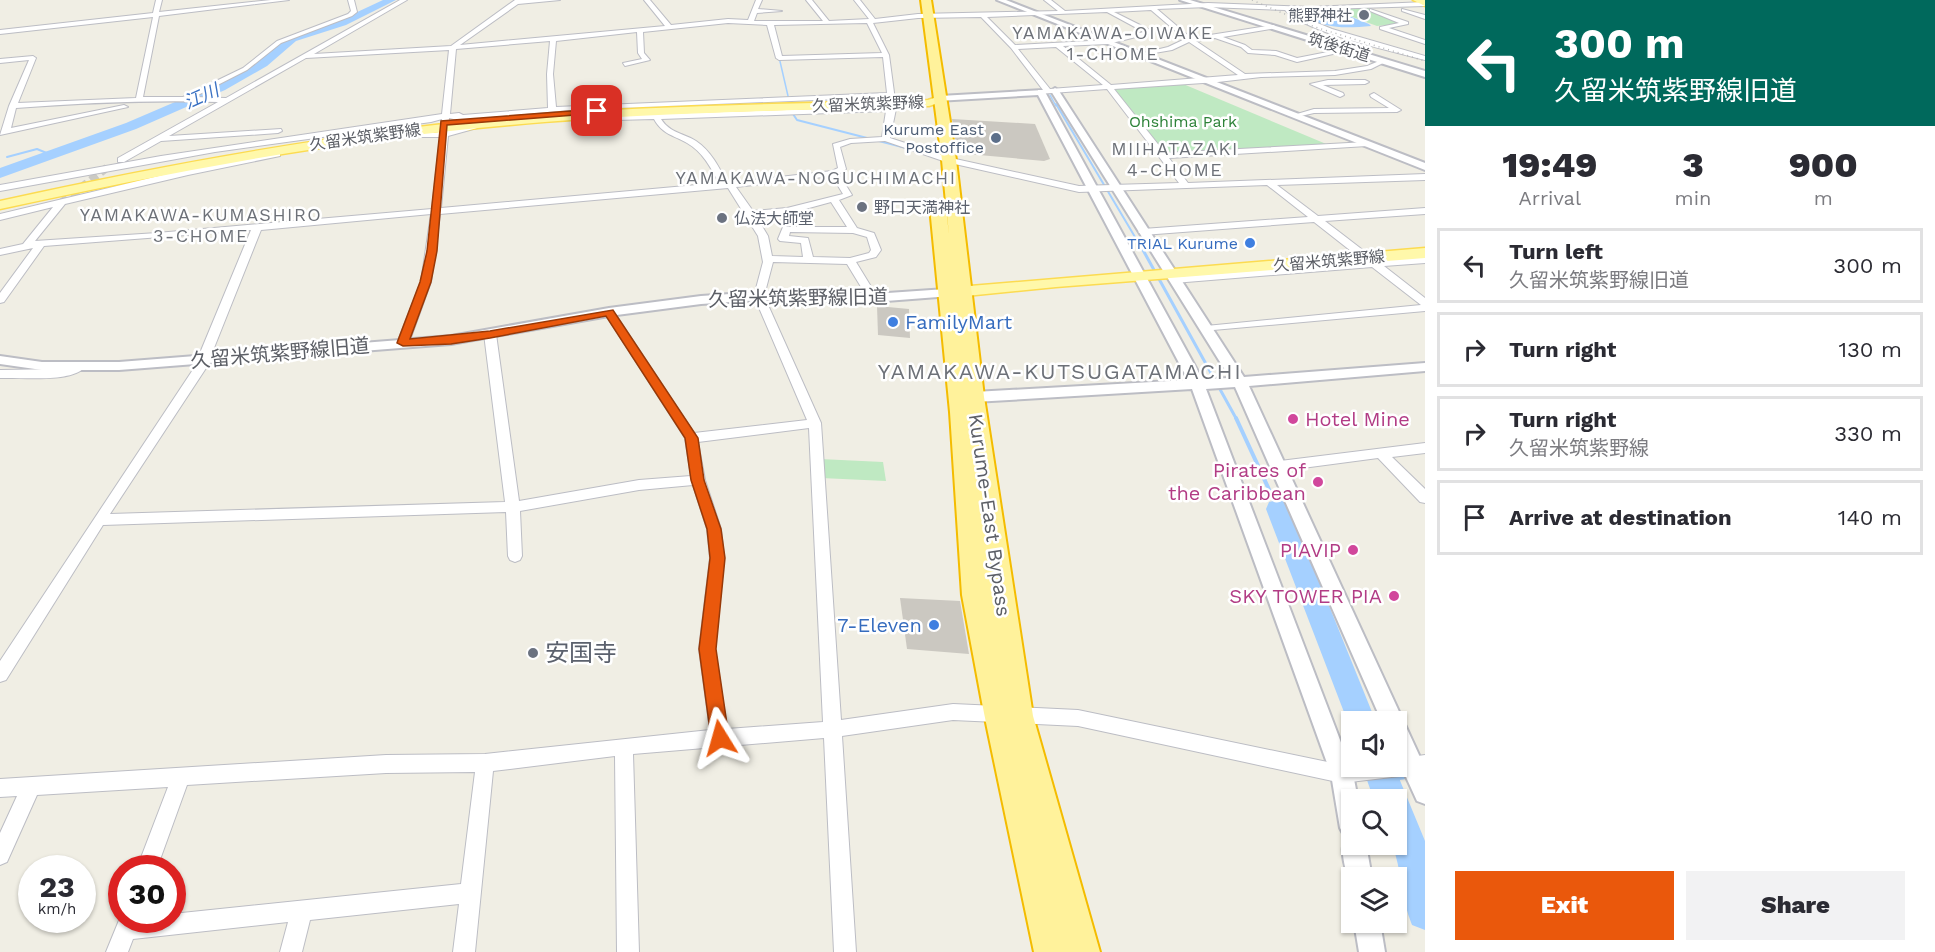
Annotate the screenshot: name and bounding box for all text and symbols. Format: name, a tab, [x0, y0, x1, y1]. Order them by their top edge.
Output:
place label: 熊野神社	[1288, 6, 1352, 25]
marker: 熊野神社	[1357, 8, 1371, 22]
text: 300 m	[1554, 19, 1685, 68]
district label: YAMAKAWA-OIWAKE 1-CHOME	[1012, 22, 1214, 64]
icon: left	[1455, 24, 1533, 102]
street label: 筑後街道	[1306, 29, 1372, 65]
text: 久留米筑紫野線旧道	[1554, 75, 1797, 107]
water label: 江川	[180, 78, 224, 113]
pin	[571, 85, 622, 136]
street label: 久留米筑紫野線	[812, 93, 924, 115]
icon: arrive	[580, 94, 613, 127]
park label: Ohshima Park	[1129, 112, 1237, 131]
street label: 久留米筑紫野線	[308, 120, 422, 154]
place label: Kurume East Postoffice	[883, 120, 984, 157]
marker: Kurume East Postoffice	[989, 131, 1003, 145]
district label: MIIHATAZAKI 4-CHOME	[1111, 138, 1239, 180]
text: 19:49	[1502, 144, 1597, 186]
text: 3	[1682, 144, 1704, 186]
text: 900	[1789, 144, 1858, 186]
district label: YAMAKAWA-NOGUCHIMACHI	[675, 167, 957, 188]
text: Arrival	[1519, 186, 1581, 210]
text: min	[1675, 186, 1711, 210]
text: m	[1814, 186, 1833, 210]
place label: 野口天満神社	[874, 198, 970, 217]
marker: 野口天満神社	[855, 200, 869, 214]
district label: YAMAKAWA-KUMASHIRO 3-CHOME	[80, 204, 322, 246]
place label: 仏法大師堂	[734, 209, 814, 228]
marker: 仏法大師堂	[715, 211, 729, 225]
place label: TRIAL Kurume	[1127, 234, 1238, 253]
marker: TRIAL Kurume	[1243, 236, 1257, 250]
text: Turn left	[1509, 239, 1603, 264]
street label: 久留米筑紫野線	[1272, 247, 1386, 275]
icon: left	[1458, 249, 1491, 282]
text: 300 m	[1833, 253, 1902, 278]
text: 久留米筑紫野線旧道	[1509, 268, 1689, 292]
street label: 久留米筑紫野線旧道	[708, 284, 888, 312]
place label: FamilyMart	[905, 310, 1013, 334]
marker: FamilyMart	[886, 315, 900, 329]
street label: 久留米筑紫野線旧道	[189, 333, 371, 373]
icon: right	[1458, 333, 1491, 366]
text: Turn right	[1509, 337, 1616, 362]
text: 130 m	[1838, 337, 1902, 362]
district label: YAMAKAWA-KUTSUGATAMACHI	[878, 359, 1242, 384]
place label: Hotel Mine	[1305, 407, 1410, 431]
text: Turn right	[1509, 407, 1616, 432]
street label: Kurume-East Bypass	[964, 412, 1016, 618]
marker: Hotel Mine	[1286, 412, 1300, 426]
icon: right	[1458, 417, 1491, 450]
text: 330 m	[1834, 421, 1902, 446]
text: 久留米筑紫野線	[1509, 436, 1649, 460]
place label: Pirates of the Caribbean	[1168, 458, 1306, 505]
marker: Pirates of the Caribbean	[1311, 475, 1325, 489]
icon: arrive	[1458, 501, 1491, 534]
text: Arrive at destination	[1509, 505, 1732, 530]
text: 140 m	[1838, 505, 1902, 530]
place label: PIAVIP	[1280, 538, 1341, 562]
marker: PIAVIP	[1346, 543, 1360, 557]
place label: SKY TOWER PIA	[1229, 584, 1382, 608]
marker: SKY TOWER PIA	[1387, 589, 1401, 603]
place label: 7-Eleven	[837, 613, 922, 637]
marker: 7-Eleven	[927, 618, 941, 632]
place label: 安国寺	[545, 639, 617, 667]
marker: 安国寺	[526, 646, 540, 660]
position arrow	[688, 706, 752, 770]
map controls	[1341, 711, 1407, 933]
button: sound	[1341, 711, 1407, 777]
button: search	[1341, 789, 1407, 855]
speed limit sign: 30	[108, 855, 186, 933]
button: layers	[1341, 867, 1407, 933]
text: 23	[39, 869, 75, 904]
button: Exit	[1455, 871, 1674, 940]
button: Share	[1686, 871, 1905, 940]
text: km/h	[38, 900, 76, 918]

